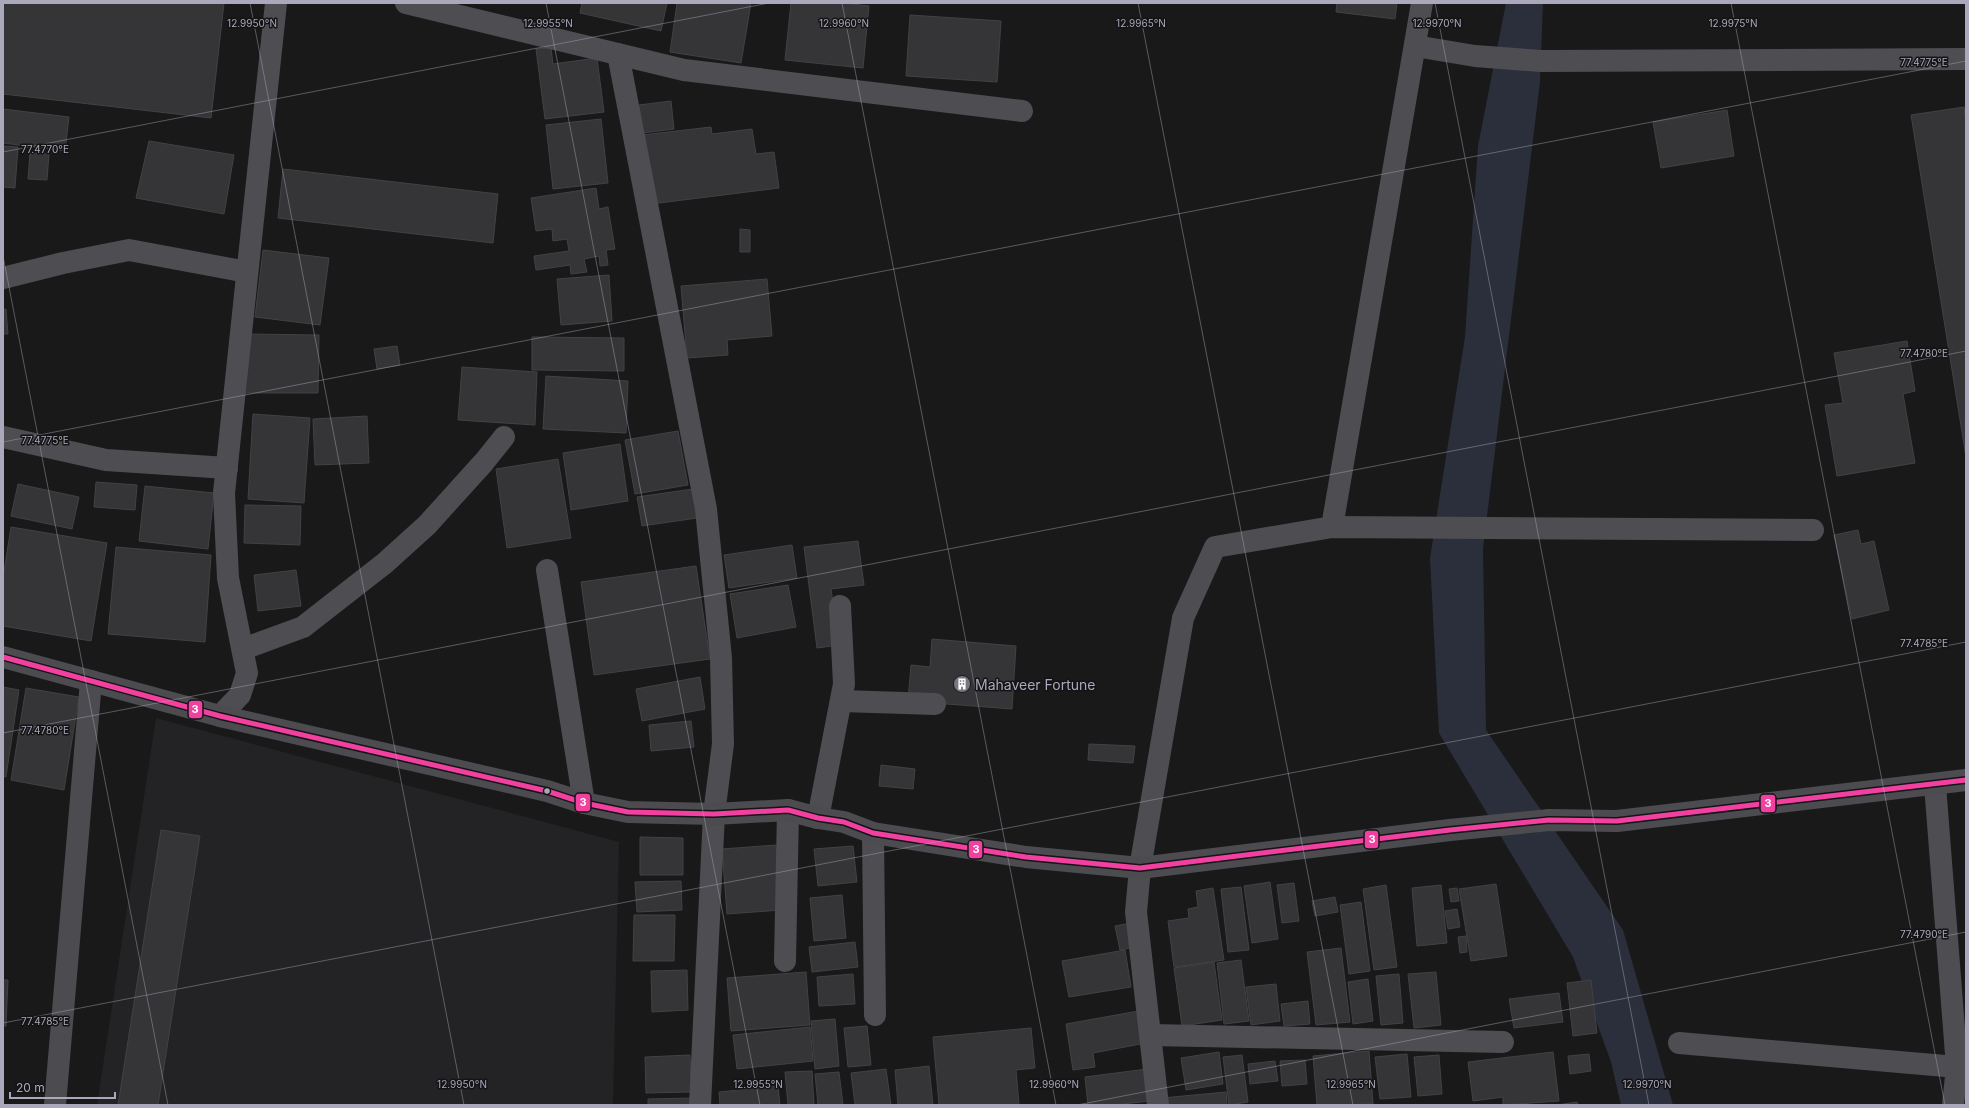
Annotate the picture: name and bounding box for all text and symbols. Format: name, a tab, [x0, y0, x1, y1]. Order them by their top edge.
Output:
text: 12.9950°N	[227, 17, 277, 29]
text: 12.9955°N	[523, 17, 573, 29]
text: 12.9960°N	[819, 17, 869, 29]
text: 12.9965°N	[1116, 17, 1166, 29]
text: 12.9970°N	[1412, 17, 1462, 29]
text: 12.9975°N	[1709, 17, 1757, 29]
text: 77.4775°E	[1900, 56, 1948, 68]
text: 77.4770°E	[21, 143, 69, 155]
text: 77.4780°E	[1900, 347, 1948, 359]
text: 77.4775°E	[21, 434, 69, 446]
text: 77.4785°E	[1900, 637, 1948, 649]
building icon: Mahaveer Fortune	[952, 674, 972, 694]
place label: Mahaveer Fortune	[975, 676, 1095, 693]
line badge: 3	[188, 700, 203, 719]
text: 3	[191, 702, 199, 716]
text: 77.4780°E	[21, 724, 69, 736]
unlabelled marker	[542, 786, 552, 796]
line badge: 3	[575, 793, 591, 812]
line badge: 3	[1760, 794, 1776, 813]
text: 3	[579, 795, 587, 809]
text: 3	[1764, 796, 1772, 810]
line badge: 3	[1364, 830, 1379, 849]
text: 3	[1368, 832, 1376, 846]
line badge: 3	[968, 840, 983, 859]
text: 3	[972, 842, 980, 856]
text: 77.4790°E	[1900, 928, 1948, 940]
text: 77.4785°E	[21, 1015, 69, 1027]
scale bar	[10, 1074, 115, 1100]
text: 12.9950°N	[437, 1078, 487, 1090]
text: 12.9955°N	[733, 1078, 783, 1090]
text: 12.9960°N	[1029, 1078, 1079, 1090]
text: 12.9965°N	[1326, 1078, 1376, 1090]
text: 12.9970°N	[1622, 1078, 1672, 1090]
text: 20 m	[16, 1080, 45, 1095]

